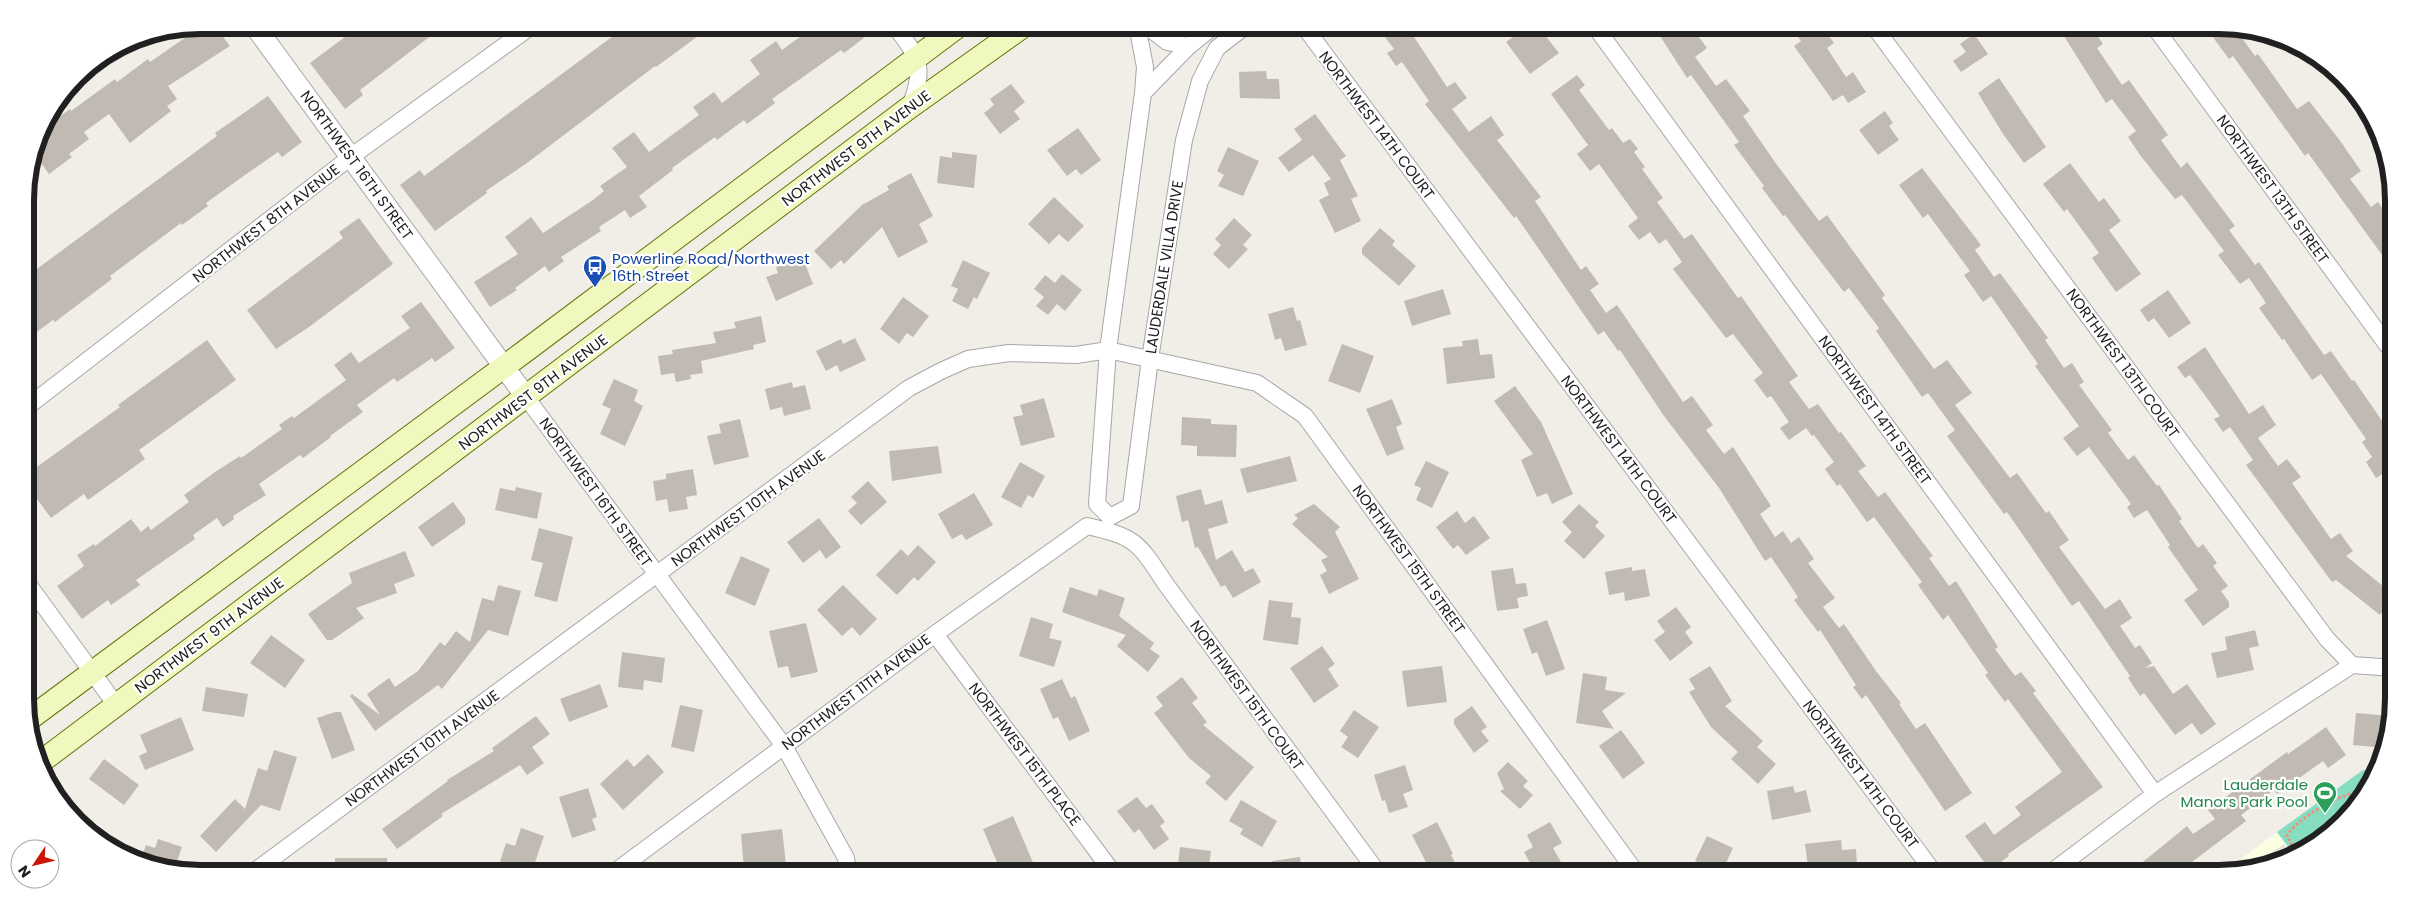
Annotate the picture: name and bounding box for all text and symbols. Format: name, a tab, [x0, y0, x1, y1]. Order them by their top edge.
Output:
street label: NORTHWEST 14TH COURT	[1314, 47, 1440, 203]
street label: NORTHWEST 9TH AVENUE	[777, 85, 935, 211]
street label: NORTHWEST 16TH STREET	[296, 86, 418, 244]
street label: NORTHWEST 13TH STREET	[2212, 110, 2334, 268]
street label: NORTHWEST 8TH AVENUE	[188, 159, 344, 287]
street label: LAUDERDALE VILLA DRIVE	[1140, 179, 1188, 355]
place label: Powerline Road/Northwest 16th Street	[612, 248, 810, 286]
bus stop icon: Powerline Road/Northwest 16th Street	[582, 254, 608, 288]
street label: NORTHWEST 13TH COURT	[2062, 284, 2184, 442]
street label: NORTHWEST 9TH AVENUE	[454, 329, 612, 455]
street label: NORTHWEST 14TH STREET	[1814, 331, 1936, 489]
street label: NORTHWEST 14TH COURT	[1556, 371, 1682, 527]
street label: NORTHWEST 16TH STREET	[535, 413, 657, 571]
street label: NORTHWEST 10TH AVENUE	[666, 445, 830, 571]
street label: NORTHWEST 15TH STREET	[1348, 480, 1470, 638]
street label: NORTHWEST 9TH AVENUE	[130, 572, 288, 698]
street label: NORTHWEST 15TH COURT	[1185, 616, 1309, 774]
street label: NORTHWEST 11TH AVENUE	[777, 629, 935, 755]
street label: NORTHWEST 15TH PLACE	[964, 678, 1086, 830]
street label: NORTHWEST 10TH AVENUE	[340, 685, 504, 811]
street label: NORTHWEST 14TH COURT	[1798, 696, 1924, 852]
place label: Lauderdale Manors Park Pool	[2181, 774, 2308, 812]
sports icon: Lauderdale Manors Park Pool	[2312, 780, 2338, 814]
north arrow	[10, 839, 60, 889]
text: N	[13, 861, 36, 882]

